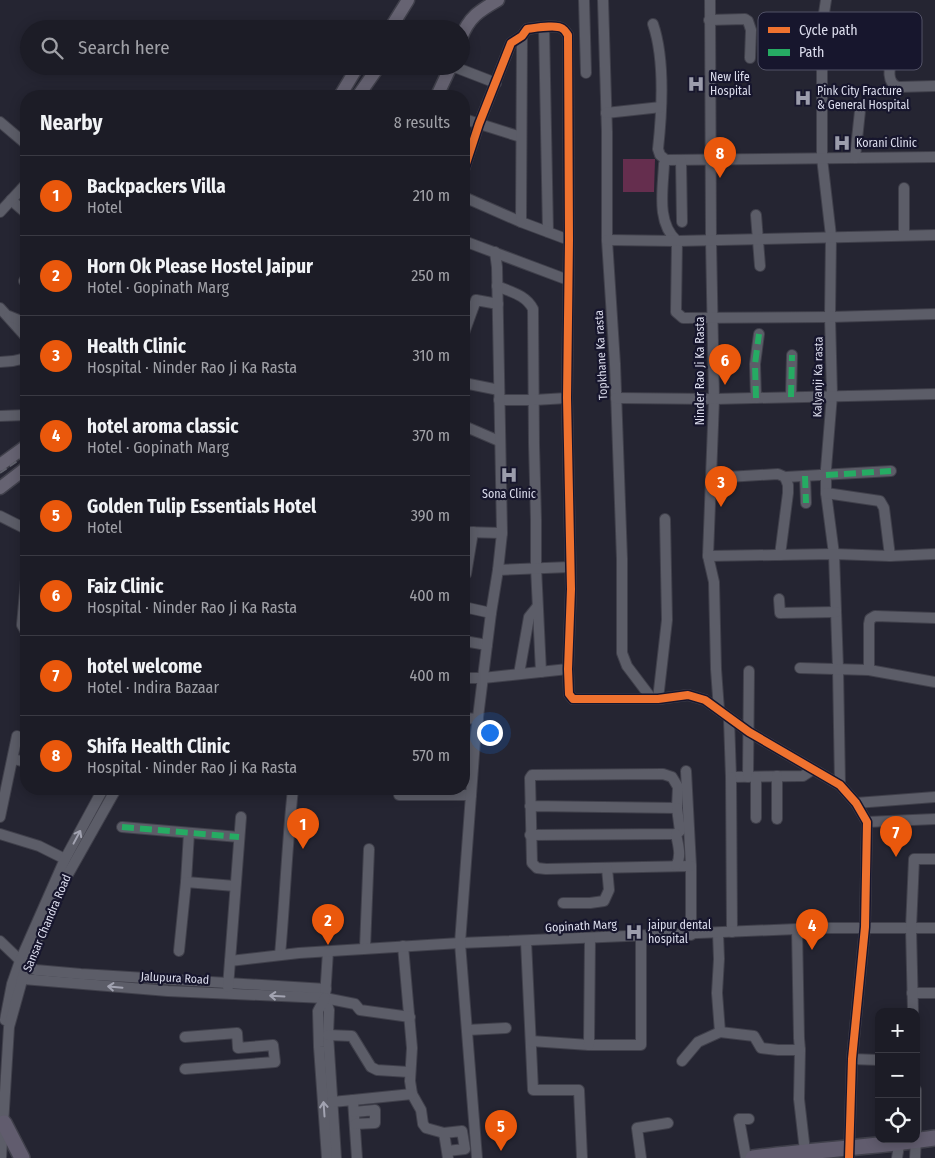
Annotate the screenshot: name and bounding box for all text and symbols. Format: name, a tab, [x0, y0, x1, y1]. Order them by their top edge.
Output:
legend	[758, 12, 922, 70]
search box	[20, 20, 470, 75]
text: Cycle path	[799, 22, 858, 39]
icon: search	[38, 34, 66, 62]
text: Search here	[78, 36, 170, 59]
text: Path	[799, 44, 824, 61]
place label: New life Hospital	[710, 70, 751, 98]
hospital icon: New life Hospital	[686, 74, 706, 94]
place label: Pink City Fracture & General Hospital	[817, 84, 909, 112]
hospital icon: Pink City Fracture & General Hospital	[793, 88, 813, 108]
text: Nearby	[40, 110, 102, 136]
text: 8 results	[394, 113, 450, 132]
hospital icon: Korani Clinic	[832, 133, 852, 153]
place label: Korani Clinic	[856, 136, 917, 150]
pin: 8	[704, 137, 736, 178]
text: Backpackers Villa	[87, 175, 226, 198]
text: 1	[53, 186, 59, 205]
text: 210 m	[413, 186, 450, 205]
text: Hotel	[87, 198, 122, 217]
text: Horn Ok Please Hostel Jaipur	[87, 255, 313, 278]
text: 2	[52, 266, 60, 285]
text: 250 m	[411, 266, 450, 285]
text: Hotel · Gopinath Marg	[87, 278, 229, 297]
street label: Topkhane Ka rasta	[592, 310, 610, 400]
street label: Ninder Rao Ji Ka Rasta	[693, 317, 707, 425]
text: Health Clinic	[87, 335, 186, 358]
street label: Kalyanji Ka rasta	[810, 336, 826, 417]
pin: 6	[709, 344, 741, 385]
text: 3	[52, 346, 60, 365]
text: 310 m	[413, 346, 450, 365]
text: Hospital · Ninder Rao Ji Ka Rasta	[87, 358, 297, 377]
text: hotel aroma classic	[87, 415, 239, 438]
text: 4	[52, 426, 60, 445]
text: 370 m	[412, 426, 450, 445]
text: Hotel · Gopinath Marg	[87, 438, 229, 457]
hospital icon: Sona Clinic	[499, 465, 519, 485]
pin: 3	[705, 466, 737, 507]
place label: Sona Clinic	[482, 487, 536, 501]
text: Golden Tulip Essentials Hotel	[87, 495, 316, 518]
text: 5	[52, 506, 60, 525]
text: 390 m	[411, 506, 450, 525]
text: Hotel	[87, 518, 122, 537]
text: Faiz Clinic	[87, 575, 164, 598]
text: 6	[52, 586, 60, 605]
text: 400 m	[410, 586, 450, 605]
text: Hospital · Ninder Rao Ji Ka Rasta	[87, 598, 297, 617]
text: hotel welcome	[87, 655, 202, 678]
text: 7	[53, 666, 59, 685]
text: 400 m	[410, 666, 450, 685]
text: Hotel · Indira Bazaar	[87, 678, 219, 697]
your location	[477, 720, 503, 746]
text: Shifa Health Clinic	[87, 735, 230, 758]
text: 8	[52, 746, 60, 765]
text: 570 m	[412, 746, 450, 765]
text: Hospital · Ninder Rao Ji Ka Rasta	[87, 758, 297, 777]
pin: 1	[287, 808, 319, 849]
pin: 7	[880, 816, 912, 857]
one-way arrow	[72, 830, 82, 845]
street label: Sansar Chandra Road	[20, 872, 74, 974]
pin: 2	[312, 904, 344, 945]
pin: 4	[796, 909, 828, 950]
street label: Gopinath Marg	[545, 917, 618, 935]
place label: jaipur dental hospital	[647, 918, 711, 946]
hospital icon: jaipur dental hospital	[624, 922, 644, 942]
street label: Jalupura Road	[140, 969, 210, 987]
one-way arrow	[107, 982, 123, 992]
one-way arrow	[269, 991, 285, 1000]
map controls	[875, 1008, 920, 1143]
button: +	[875, 1008, 920, 1053]
button: −	[875, 1053, 920, 1098]
button: locate	[875, 1098, 920, 1143]
one-way arrow	[319, 1102, 328, 1118]
pin: 5	[485, 1110, 517, 1151]

